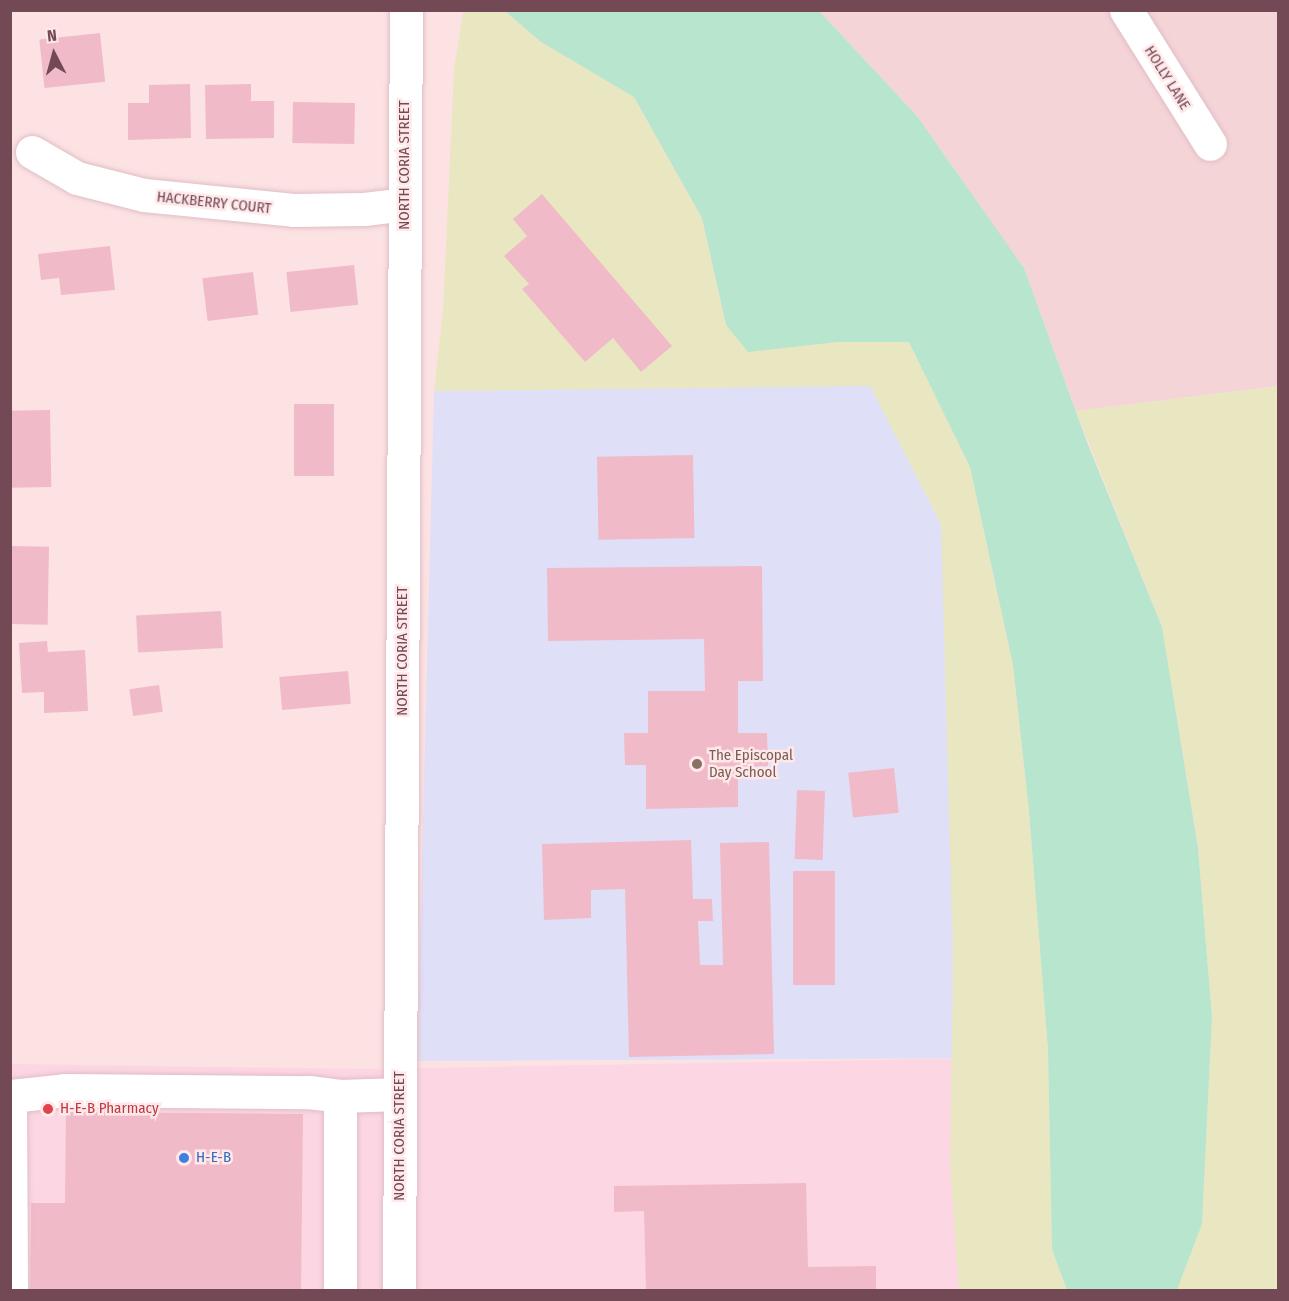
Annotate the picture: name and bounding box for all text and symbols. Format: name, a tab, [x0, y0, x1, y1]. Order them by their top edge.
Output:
north arrow	[24, 24, 84, 84]
text: N	[46, 26, 58, 46]
street label: HOLLY LANE	[1140, 43, 1194, 113]
street label: NORTH CORIA STREET	[396, 100, 414, 230]
street label: HACKBERRY COURT	[156, 188, 272, 218]
street label: NORTH CORIA STREET	[394, 586, 412, 716]
place label: The Episcopal Day School	[709, 746, 793, 781]
marker: The Episcopal Day School	[690, 757, 704, 771]
street label: NORTH CORIA STREET	[391, 1071, 409, 1201]
place label: H-E-B Pharmacy	[60, 1100, 159, 1118]
marker: H-E-B Pharmacy	[41, 1102, 55, 1116]
place label: H-E-B	[196, 1149, 231, 1167]
marker: H-E-B	[177, 1151, 191, 1165]

